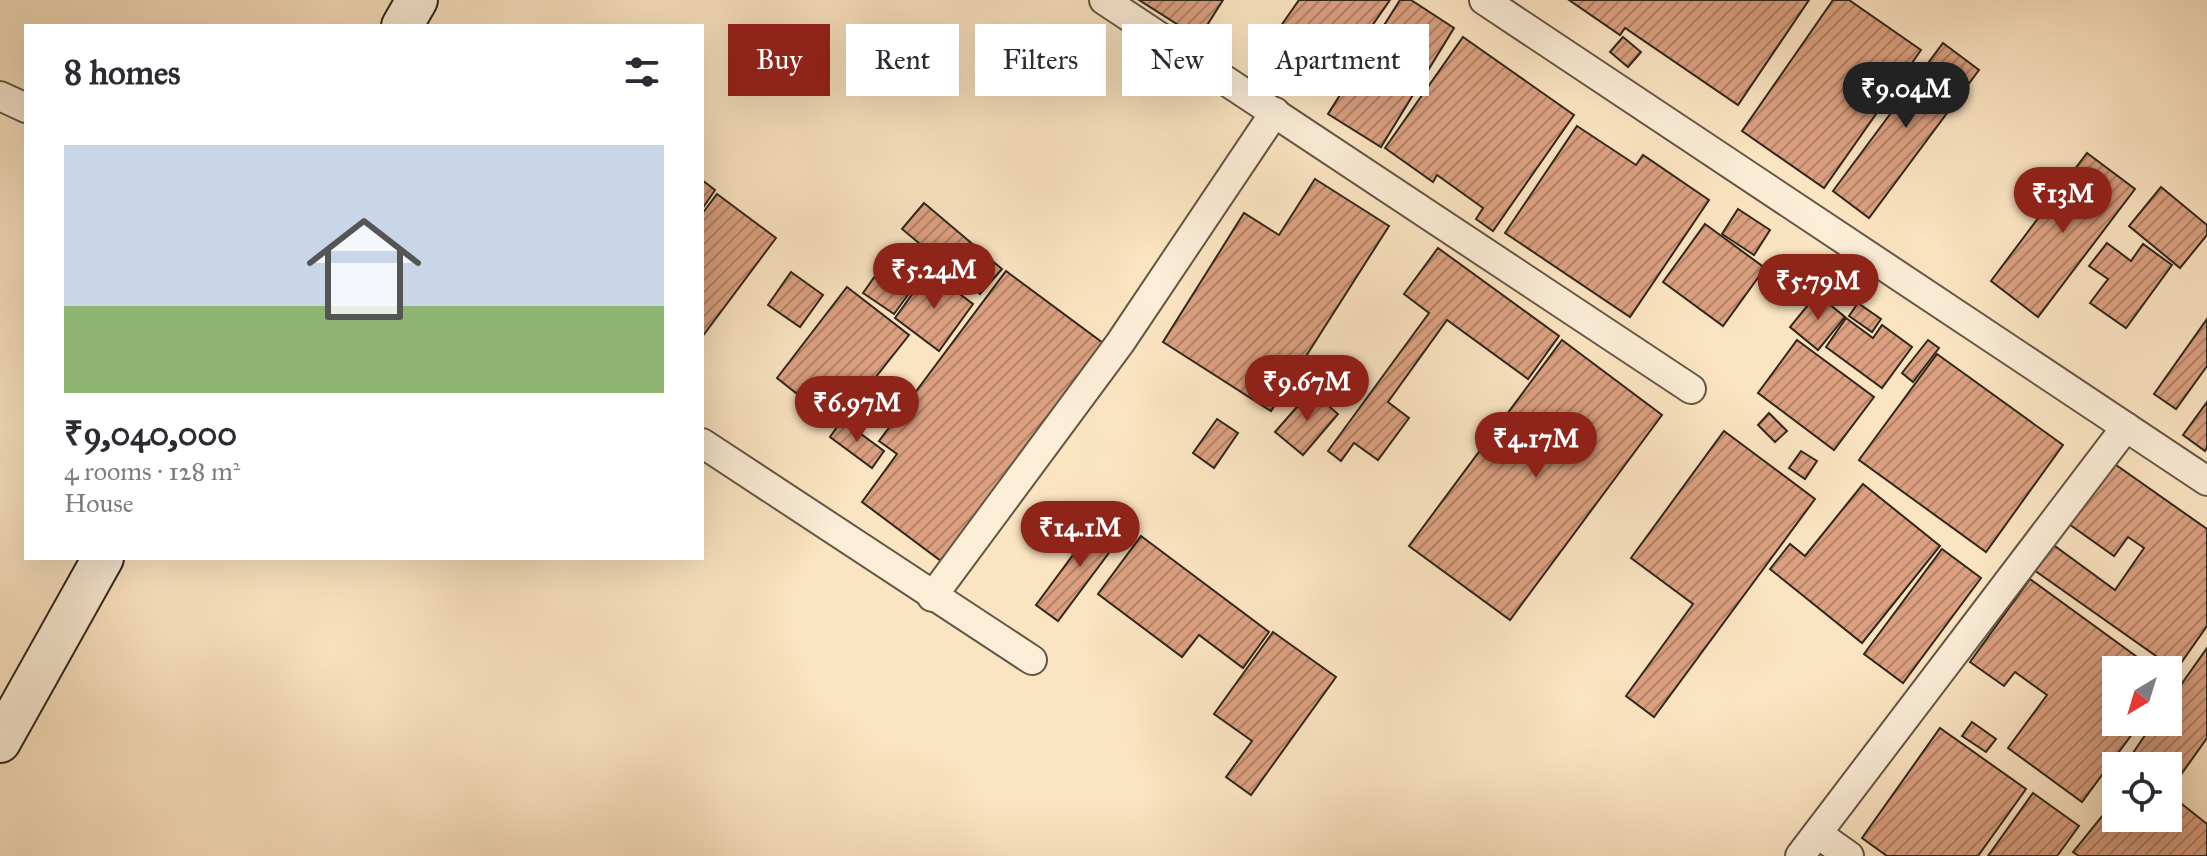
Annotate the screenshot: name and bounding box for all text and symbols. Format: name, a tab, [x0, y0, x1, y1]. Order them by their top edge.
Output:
chip: Buy	[728, 24, 830, 96]
chip: Rent	[846, 24, 959, 96]
chip: Filters	[975, 24, 1106, 96]
chip: New	[1122, 24, 1232, 96]
chip: Apartment	[1248, 24, 1429, 96]
icon: filters	[620, 50, 664, 94]
text: 8 homes	[64, 52, 180, 93]
pin: ₹9.04M	[1841, 62, 1971, 130]
text: ₹9.04M	[1861, 72, 1951, 104]
pin: ₹13M	[2016, 167, 2110, 235]
text: ₹13M	[2032, 177, 2094, 209]
icon: home	[292, 197, 436, 341]
pin: ₹5.24M	[869, 243, 999, 311]
text: ₹5.24M	[891, 253, 977, 285]
pin: ₹5.79M	[1753, 254, 1883, 322]
text: ₹5.79M	[1776, 264, 1860, 296]
pin: ₹9.67M	[1242, 355, 1372, 423]
text: ₹9.67M	[1263, 365, 1351, 397]
pin: ₹6.97M	[792, 376, 922, 444]
text: ₹6.97M	[813, 386, 901, 418]
pin: ₹4.17M	[1471, 412, 1601, 480]
text: ₹9,040,000	[64, 413, 237, 454]
text: ₹4.17M	[1493, 422, 1579, 454]
text: 4 rooms · 128 m²	[64, 455, 240, 487]
text: House	[64, 487, 134, 519]
pin: ₹14.1M	[1015, 501, 1145, 569]
text: ₹14.1M	[1039, 511, 1121, 543]
north arrow	[2102, 656, 2182, 736]
map controls	[2102, 656, 2182, 832]
button: locate	[2102, 752, 2182, 832]

